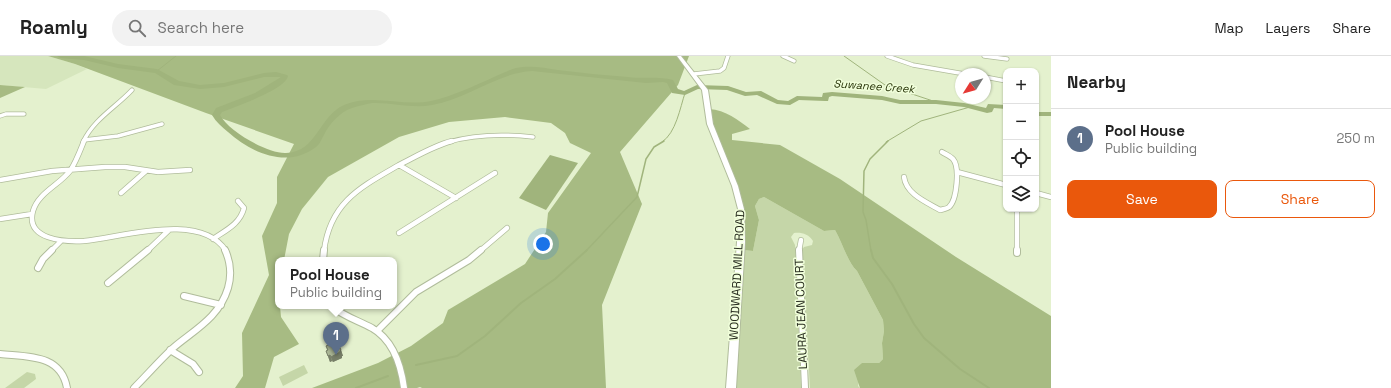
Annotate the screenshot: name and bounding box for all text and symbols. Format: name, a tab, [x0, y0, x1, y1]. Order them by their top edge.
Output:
search box	[112, 10, 392, 46]
text: Roamly	[20, 15, 88, 40]
icon: search	[126, 17, 148, 39]
text: Search here	[158, 18, 244, 37]
text: Map	[1214, 19, 1244, 37]
text: Layers	[1266, 19, 1310, 37]
text: Share	[1332, 19, 1371, 37]
north arrow	[955, 68, 991, 104]
map controls	[1003, 68, 1039, 212]
button: +	[1003, 68, 1039, 104]
text: Nearby	[1067, 71, 1126, 93]
water label: Suwanee Creek	[833, 76, 916, 96]
button: −	[1003, 104, 1039, 140]
text: Pool House	[1105, 121, 1185, 140]
text: 1	[1077, 130, 1083, 147]
text: 250 m	[1337, 130, 1375, 147]
button: locate	[1003, 140, 1039, 176]
text: Public building	[1105, 140, 1197, 157]
button: layers	[1003, 176, 1039, 212]
button: Save	[1067, 180, 1217, 218]
button: Share	[1225, 180, 1375, 218]
street label: WOODWARD MILL ROAD	[726, 209, 748, 341]
your location	[533, 234, 553, 254]
popup	[275, 257, 397, 309]
street label: LAURA JEAN COURT	[791, 258, 811, 370]
text: Pool House	[290, 265, 370, 284]
text: Public building	[290, 284, 382, 301]
pin: 1	[323, 322, 349, 355]

